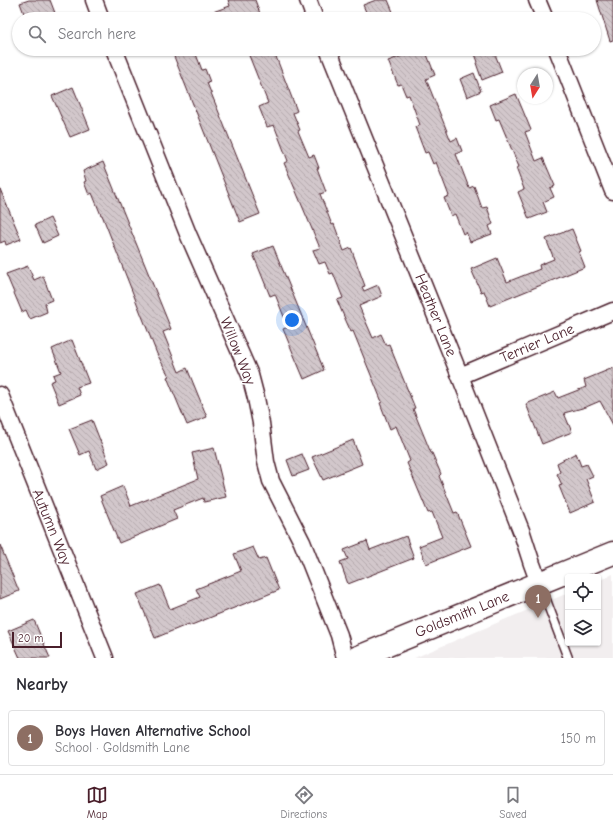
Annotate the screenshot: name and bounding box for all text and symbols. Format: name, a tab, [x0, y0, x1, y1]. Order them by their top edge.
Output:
search box	[12, 12, 601, 56]
icon: search	[26, 23, 48, 45]
text: Search here	[58, 25, 136, 43]
north arrow	[517, 68, 553, 104]
street label: Heather Lane	[411, 271, 461, 359]
your location	[282, 310, 302, 330]
street label: Willow Way	[216, 315, 260, 388]
street label: Terrier Lane	[497, 319, 577, 367]
street label: Autumn Way	[29, 486, 76, 568]
map controls	[565, 574, 601, 646]
button: locate	[565, 574, 601, 610]
pin: 1	[525, 585, 551, 618]
street label: Goldsmith Lane	[412, 587, 512, 641]
button: layers	[565, 610, 601, 646]
scale bar	[12, 630, 62, 649]
text: 20 m	[18, 632, 43, 645]
text: Nearby	[16, 675, 67, 694]
text: Boys Haven Alternative School	[55, 722, 251, 740]
text: 1	[27, 731, 33, 746]
text: 150 m	[561, 731, 596, 746]
text: School · Goldsmith Lane	[55, 740, 190, 755]
tab: Map	[86, 784, 108, 821]
tab: Directions	[280, 784, 327, 821]
tab: Saved	[499, 784, 527, 821]

